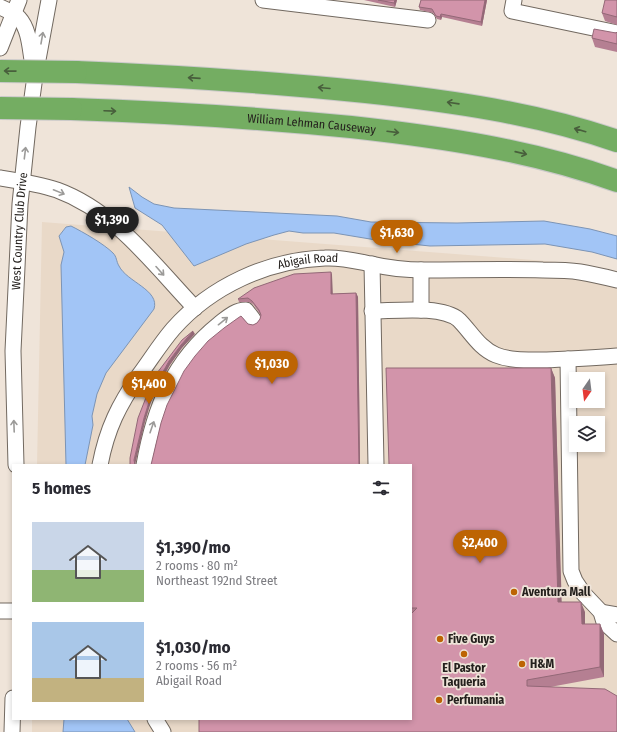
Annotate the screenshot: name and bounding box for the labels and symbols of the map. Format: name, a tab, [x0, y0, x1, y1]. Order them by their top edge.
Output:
one-way arrow	[38, 32, 46, 45]
one-way arrow	[4, 67, 17, 75]
one-way arrow	[188, 74, 201, 81]
one-way arrow	[318, 84, 331, 91]
one-way arrow	[447, 99, 460, 107]
one-way arrow	[103, 107, 116, 114]
street label: William Lehman Causeway	[247, 111, 377, 137]
one-way arrow	[573, 126, 586, 133]
one-way arrow	[386, 128, 399, 136]
one-way arrow	[21, 146, 29, 159]
one-way arrow	[514, 150, 527, 158]
street label: West Country Club Drive	[9, 172, 30, 290]
one-way arrow	[53, 188, 65, 196]
pin: $1,390	[79, 207, 145, 241]
pin: $1,630	[364, 220, 430, 254]
street label: Abigail Road	[276, 251, 339, 272]
one-way arrow	[156, 266, 165, 276]
one-way arrow	[218, 317, 229, 326]
pin: $1,030	[239, 351, 305, 385]
pin: $1,400	[116, 371, 182, 405]
north arrow	[569, 372, 605, 408]
one-way arrow	[11, 420, 18, 433]
one-way arrow	[149, 421, 157, 433]
pin: $2,400	[447, 530, 513, 564]
place label: Aventura Mall	[521, 585, 591, 599]
marker: Aventura Mall	[509, 587, 519, 597]
place label: Five Guys	[448, 632, 495, 646]
marker: Five Guys	[435, 634, 445, 644]
marker: El Pastor Taqueria	[459, 649, 469, 659]
place label: H&M	[530, 657, 555, 671]
marker: H&M	[517, 659, 527, 669]
place label: El Pastor Taqueria	[442, 661, 486, 689]
place label: Perfumania	[447, 693, 504, 707]
marker: Perfumania	[434, 695, 444, 705]

